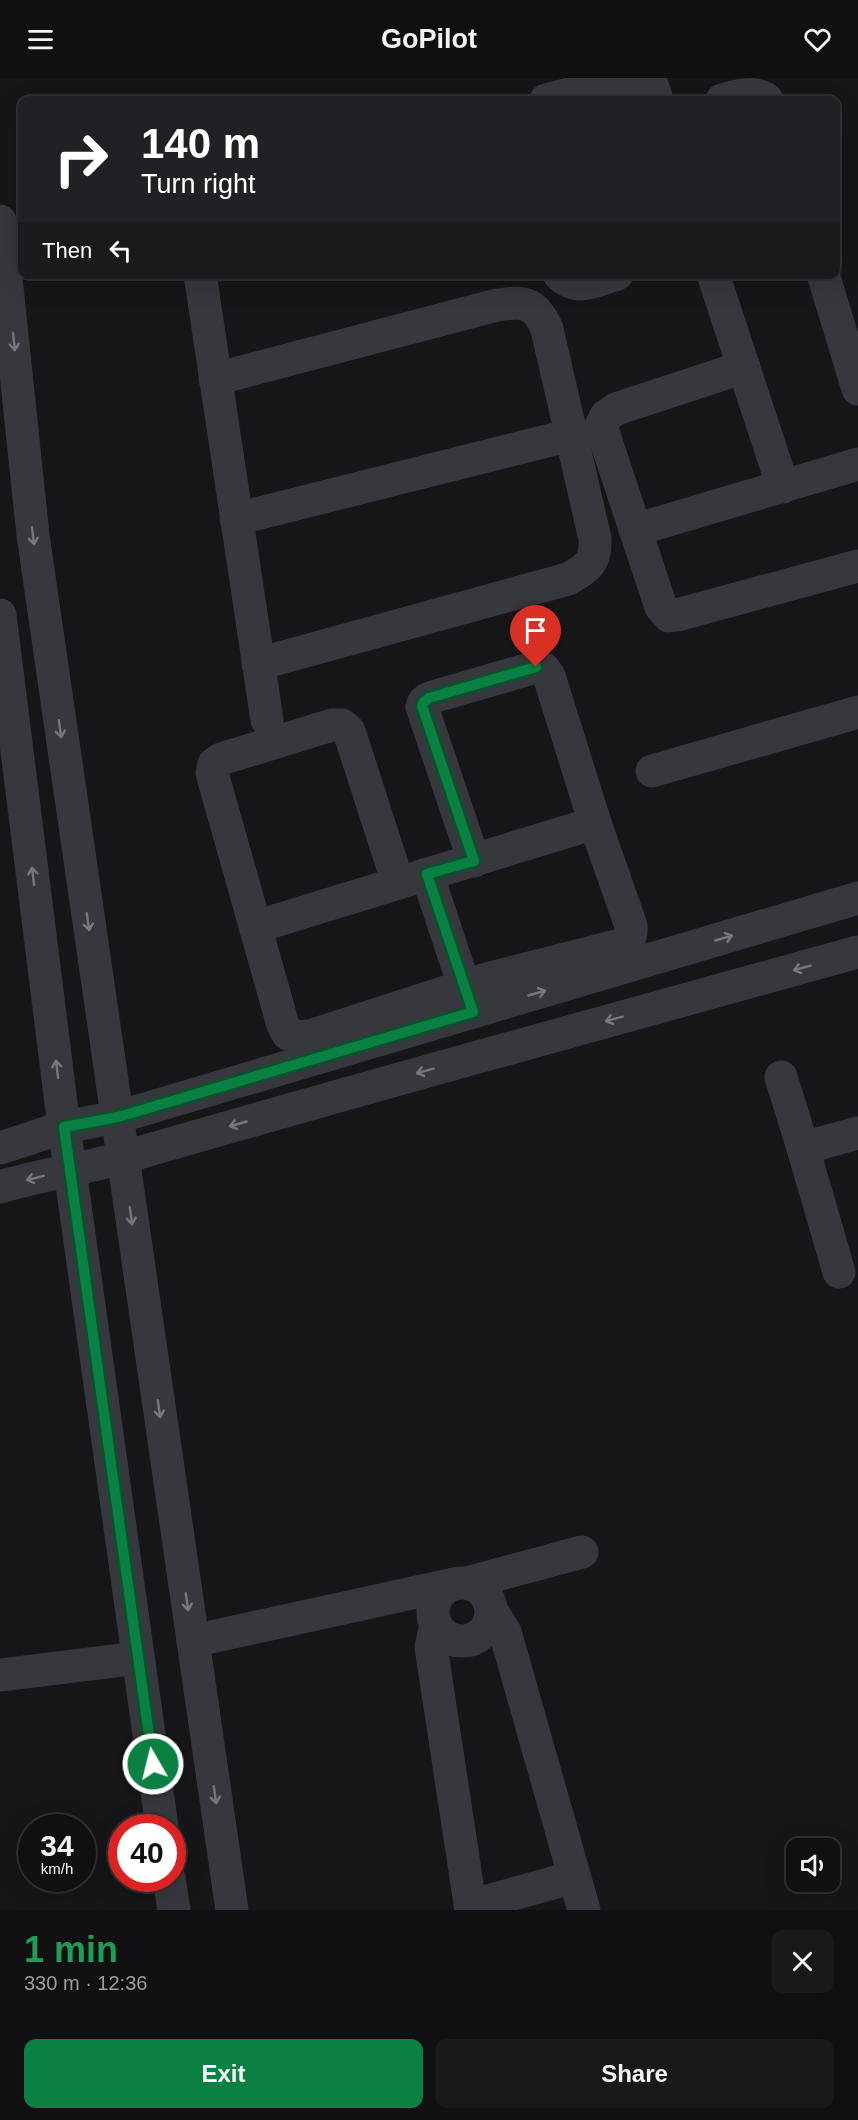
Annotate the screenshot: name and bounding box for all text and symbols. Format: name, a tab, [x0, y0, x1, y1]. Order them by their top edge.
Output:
icon: menu	[24, 23, 57, 56]
icon: heart	[801, 23, 834, 56]
text: GoPilot	[381, 24, 477, 54]
icon: right	[42, 120, 120, 198]
text: 140 m	[141, 120, 260, 167]
text: Turn right	[141, 169, 256, 199]
icon: left	[104, 234, 137, 267]
text: Then	[42, 238, 92, 263]
one-way arrow	[8, 332, 19, 351]
one-way arrow	[28, 526, 39, 545]
pin	[510, 605, 561, 667]
icon: arrive	[519, 614, 552, 647]
one-way arrow	[55, 719, 66, 739]
one-way arrow	[27, 866, 38, 886]
one-way arrow	[83, 912, 94, 931]
one-way arrow	[714, 932, 733, 943]
one-way arrow	[792, 963, 811, 974]
one-way arrow	[527, 987, 546, 998]
one-way arrow	[604, 1014, 623, 1026]
one-way arrow	[51, 1060, 62, 1080]
one-way arrow	[416, 1066, 435, 1077]
one-way arrow	[229, 1119, 248, 1130]
one-way arrow	[26, 1172, 45, 1184]
one-way arrow	[126, 1205, 137, 1225]
one-way arrow	[154, 1398, 165, 1418]
one-way arrow	[182, 1591, 193, 1611]
position arrow	[121, 1732, 185, 1796]
one-way arrow	[209, 1784, 220, 1804]
speed limit sign: 40	[108, 1814, 186, 1892]
text: 34	[40, 1829, 74, 1862]
map controls	[786, 1838, 840, 1892]
button: sound	[786, 1838, 840, 1892]
text: km/h	[41, 1860, 73, 1877]
text: 1 min	[24, 1929, 118, 1970]
button: close	[771, 1930, 834, 1993]
text: 330 m · 12:36	[24, 1972, 147, 1994]
button: Exit	[24, 2039, 423, 2108]
button: Share	[435, 2039, 834, 2108]

